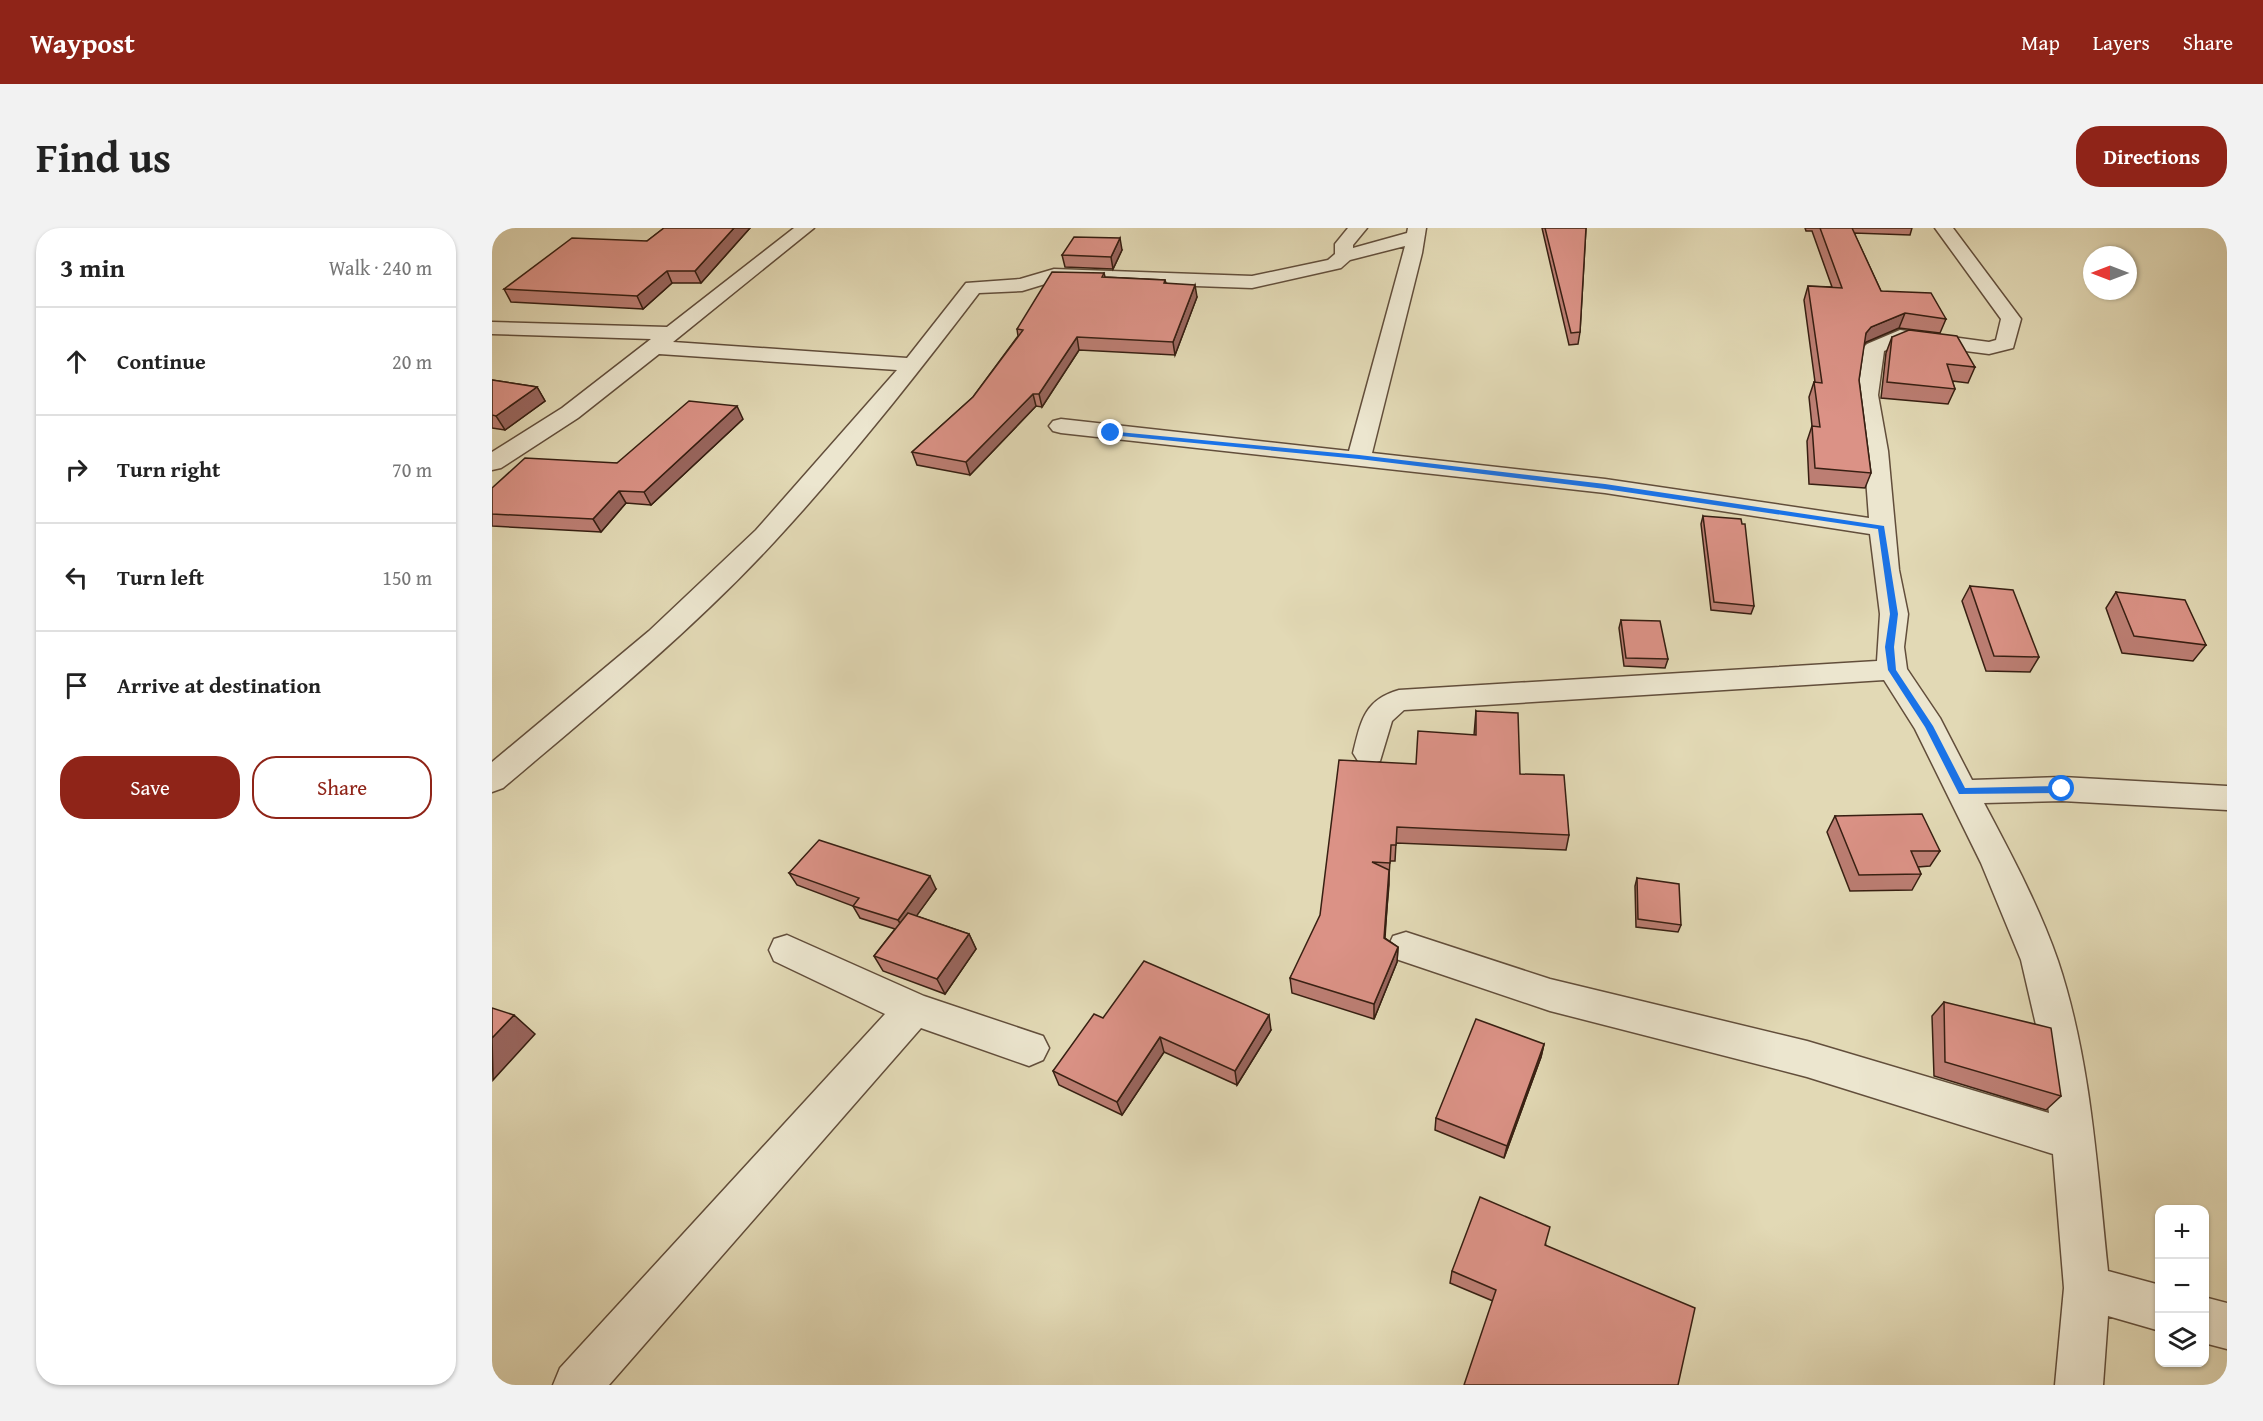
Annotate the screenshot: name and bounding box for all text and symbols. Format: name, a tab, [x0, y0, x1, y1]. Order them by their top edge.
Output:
text: Waypost	[30, 22, 135, 63]
text: Map	[2021, 27, 2060, 58]
text: Layers	[2093, 27, 2150, 58]
text: Share	[2183, 27, 2233, 58]
text: Find us	[36, 126, 171, 187]
button: Directions	[2076, 126, 2227, 187]
north arrow	[2083, 246, 2137, 300]
text: 3 min	[60, 248, 125, 287]
text: Walk · 240 m	[329, 253, 432, 282]
icon: ahead	[60, 345, 93, 378]
text: Continue	[117, 345, 206, 377]
text: 20 m	[392, 347, 432, 376]
route end	[1097, 419, 1123, 445]
icon: right	[60, 453, 93, 486]
text: Turn right	[117, 453, 220, 485]
text: 70 m	[392, 455, 432, 484]
icon: left	[60, 561, 93, 594]
text: Turn left	[117, 561, 204, 593]
text: 150 m	[382, 563, 432, 592]
icon: arrive	[60, 669, 93, 702]
text: Arrive at destination	[117, 669, 321, 701]
button: Save	[60, 756, 240, 819]
button: Share	[252, 756, 432, 819]
route start	[2048, 775, 2074, 801]
map controls	[2155, 1205, 2209, 1367]
button: +	[2155, 1205, 2209, 1259]
button: −	[2155, 1259, 2209, 1313]
button: layers	[2155, 1313, 2209, 1367]

